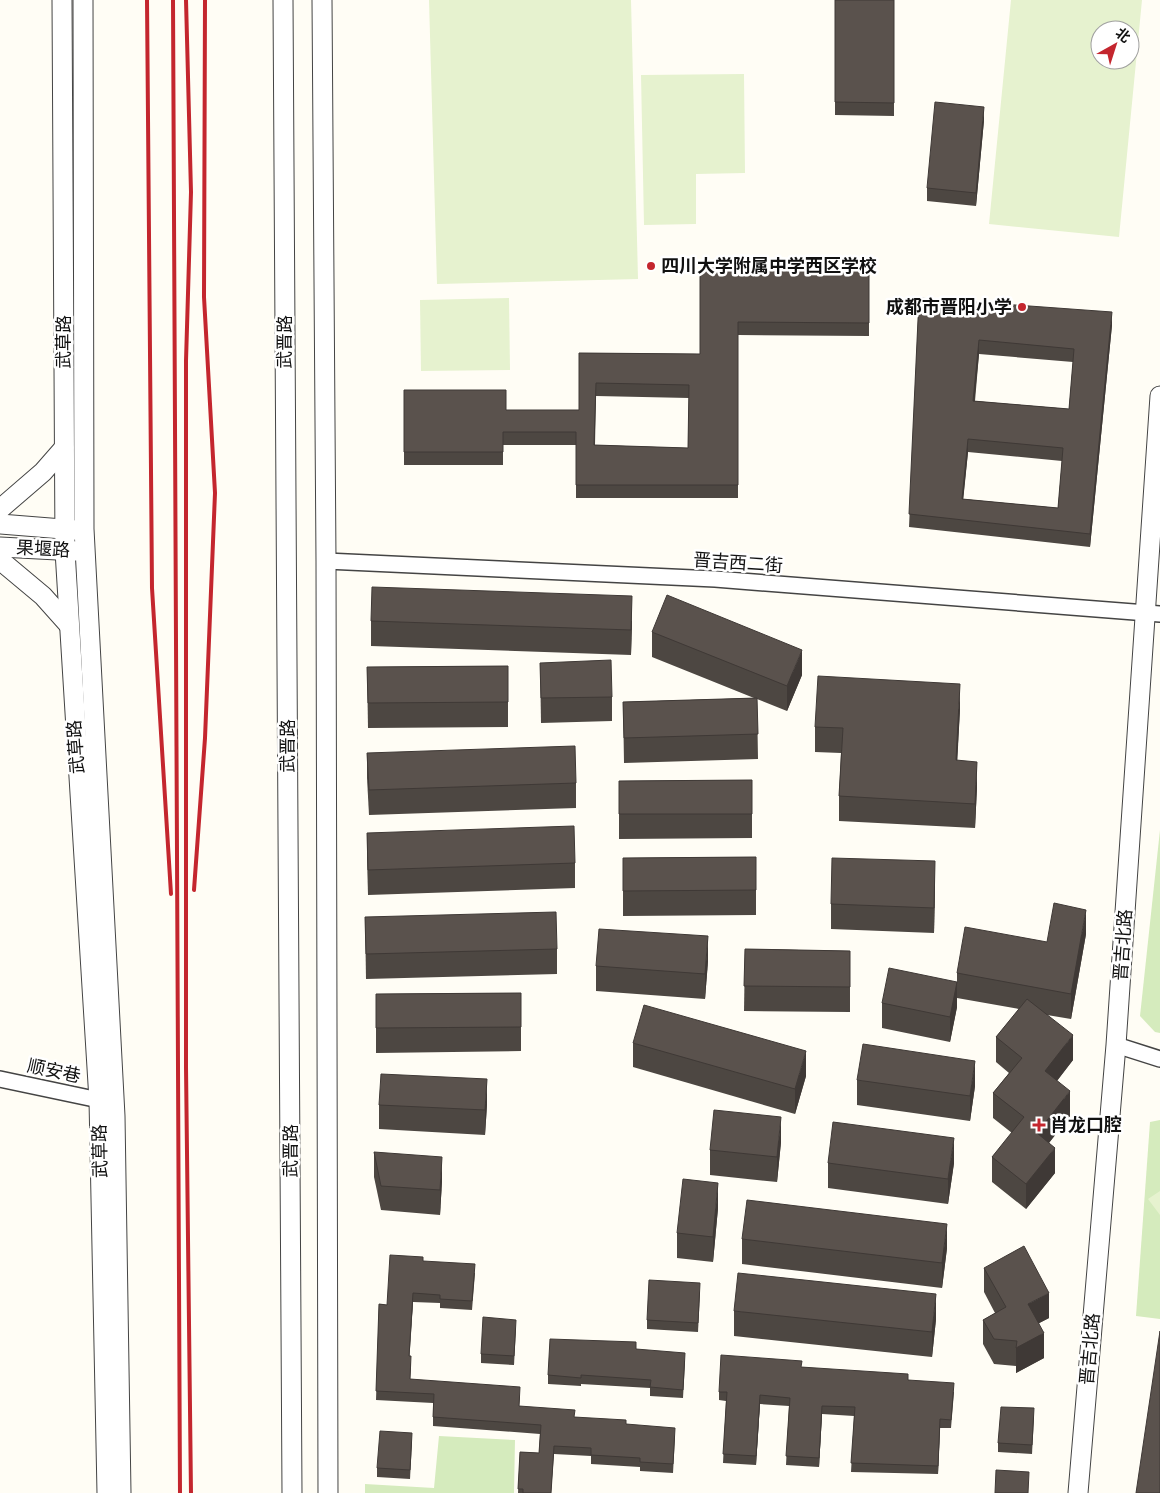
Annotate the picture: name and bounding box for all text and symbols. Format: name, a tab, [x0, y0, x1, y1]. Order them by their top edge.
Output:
north arrow	[1090, 20, 1140, 70]
text: 北	[1113, 24, 1134, 46]
place label: 四川大学附属中学西区学校	[661, 256, 877, 276]
marker: 四川大学附属中学西区学校	[645, 260, 657, 272]
place label: 成都市晋阳小学	[886, 297, 1012, 317]
marker: 成都市晋阳小学	[1016, 301, 1028, 313]
street label: 武草路	[54, 315, 74, 369]
street label: 武晋路	[275, 315, 295, 369]
street label: 果堰路	[16, 538, 70, 560]
street label: 晋吉西二街	[692, 550, 784, 576]
street label: 武草路	[64, 719, 88, 775]
street label: 武晋路	[278, 719, 298, 773]
street label: 晋吉北路	[1111, 908, 1135, 982]
street label: 顺安巷	[26, 1056, 82, 1086]
place label: 肖龙口腔	[1050, 1115, 1122, 1135]
marker: 肖龙口腔	[1032, 1118, 1046, 1132]
street label: 武草路	[90, 1124, 110, 1178]
street label: 武晋路	[281, 1124, 301, 1178]
street label: 晋吉北路	[1077, 1312, 1103, 1386]

